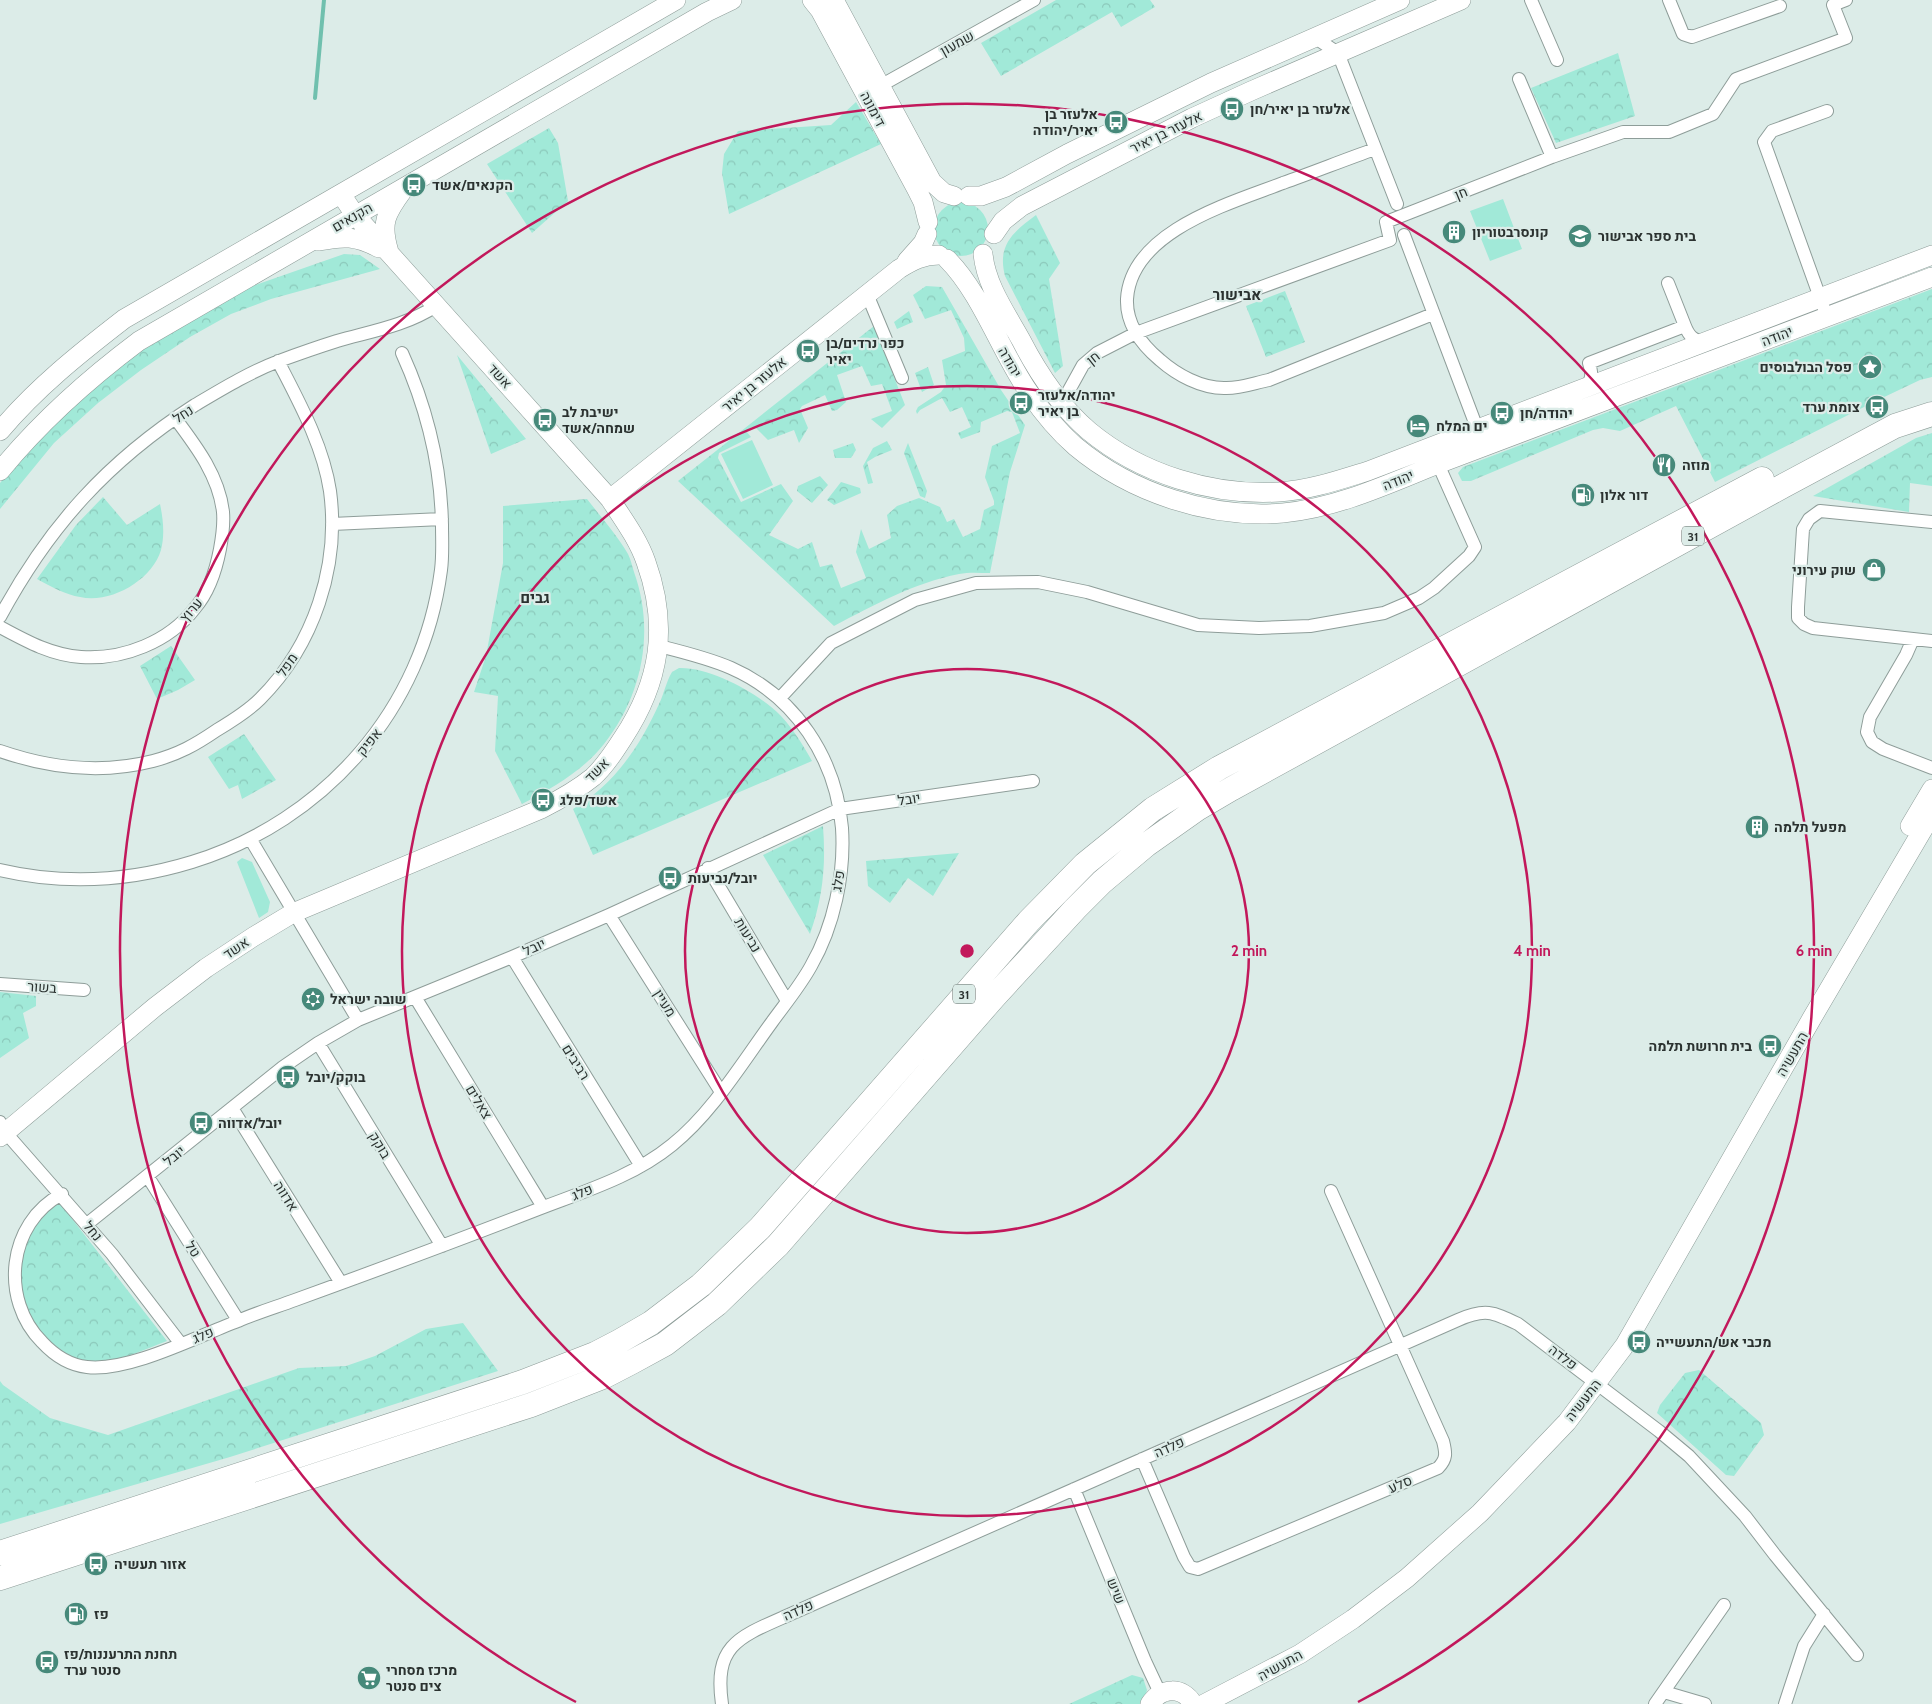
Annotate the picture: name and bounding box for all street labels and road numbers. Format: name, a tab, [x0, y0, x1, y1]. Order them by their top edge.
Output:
street label: שמעון	[937, 26, 977, 60]
street label: דימונה	[856, 88, 890, 130]
street label: אלעזר בן יאיר	[1127, 107, 1205, 157]
street label: חן	[1452, 182, 1470, 204]
street label: הקנאים	[328, 198, 376, 236]
street label: יהודה	[1759, 322, 1795, 350]
street label: יהודה	[994, 344, 1026, 380]
street label: חן	[1083, 347, 1103, 369]
street label: אלעזר בן יאיר	[718, 352, 790, 416]
street label: אשד	[484, 360, 516, 392]
street label: נחל	[169, 401, 197, 427]
street label: יהודה	[1380, 466, 1416, 494]
road number: 31	[1682, 526, 1704, 546]
street label: ערוץ	[175, 594, 207, 626]
street label: מפל	[273, 650, 301, 680]
street label: אפיק	[352, 724, 386, 760]
street label: אשד	[581, 754, 613, 786]
street label: יובל	[896, 788, 922, 810]
street label: פלג	[827, 869, 849, 893]
street label: נביעות	[731, 914, 765, 956]
street label: אשד	[220, 933, 252, 963]
street label: יובל	[520, 934, 548, 960]
street label: בשור	[27, 977, 58, 997]
road number: 31	[953, 984, 975, 1004]
street label: מעיין	[650, 986, 680, 1020]
street label: התעשיה	[1772, 1028, 1812, 1080]
street label: רביבים	[558, 1041, 594, 1083]
street label: צאלים	[462, 1082, 496, 1123]
street label: בוקק	[365, 1128, 395, 1163]
street label: יובל	[159, 1142, 189, 1170]
street label: אדווה	[270, 1177, 302, 1215]
street label: פלג	[569, 1180, 595, 1204]
street label: נחל	[79, 1217, 107, 1245]
street label: טל	[181, 1238, 205, 1260]
street label: פלג	[190, 1323, 216, 1347]
street label: פלדה	[1545, 1340, 1581, 1374]
street label: התעשיה	[1561, 1375, 1605, 1425]
street label: פלדה	[1151, 1432, 1187, 1462]
street label: סלע	[1385, 1471, 1415, 1497]
street label: שיש	[1103, 1575, 1129, 1607]
street label: פלדה	[780, 1595, 816, 1625]
street label: התעשיה	[1254, 1645, 1306, 1685]

